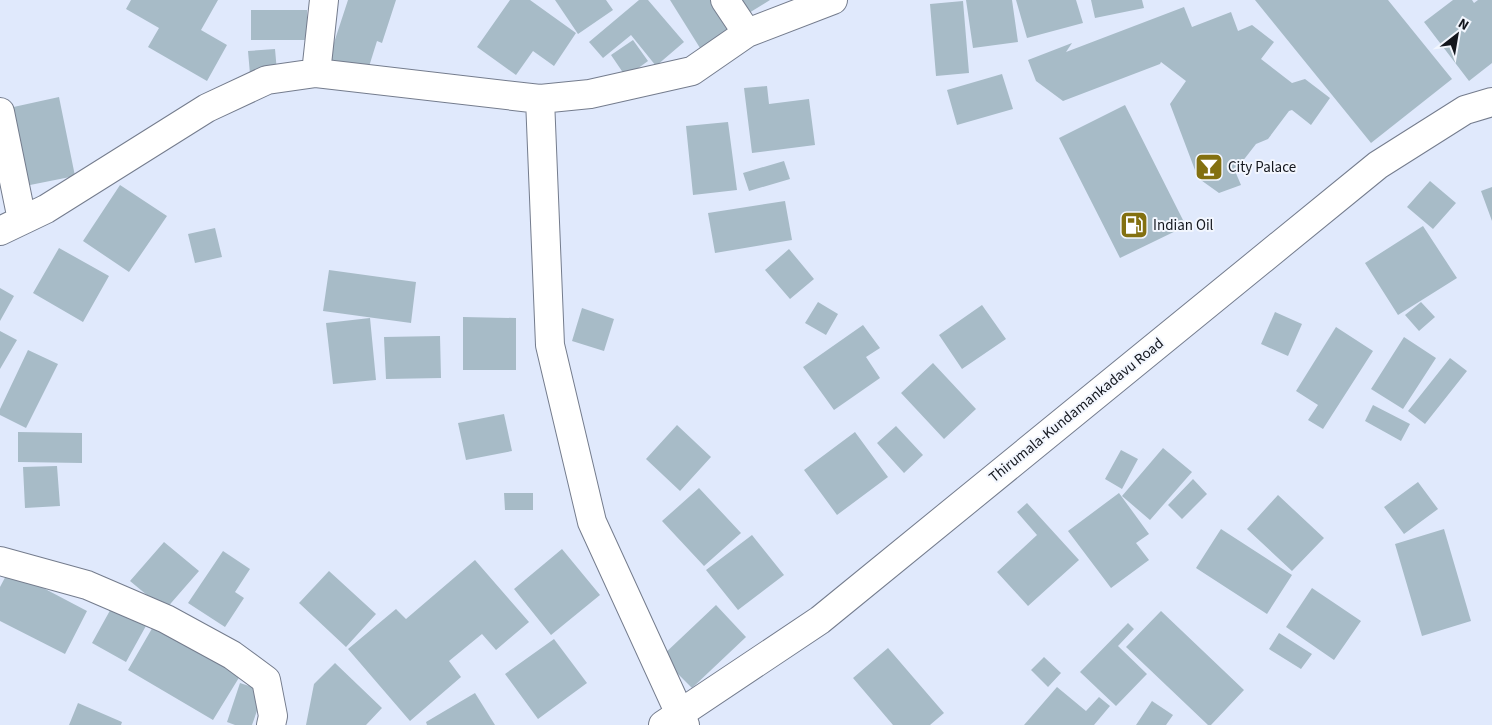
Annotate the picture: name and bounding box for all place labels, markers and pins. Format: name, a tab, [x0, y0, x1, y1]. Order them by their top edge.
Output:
bar icon: City Palace	[1194, 152, 1224, 182]
place label: City Palace	[1228, 157, 1296, 178]
fuel station icon: Indian Oil	[1119, 210, 1149, 240]
place label: Indian Oil	[1153, 215, 1214, 236]

